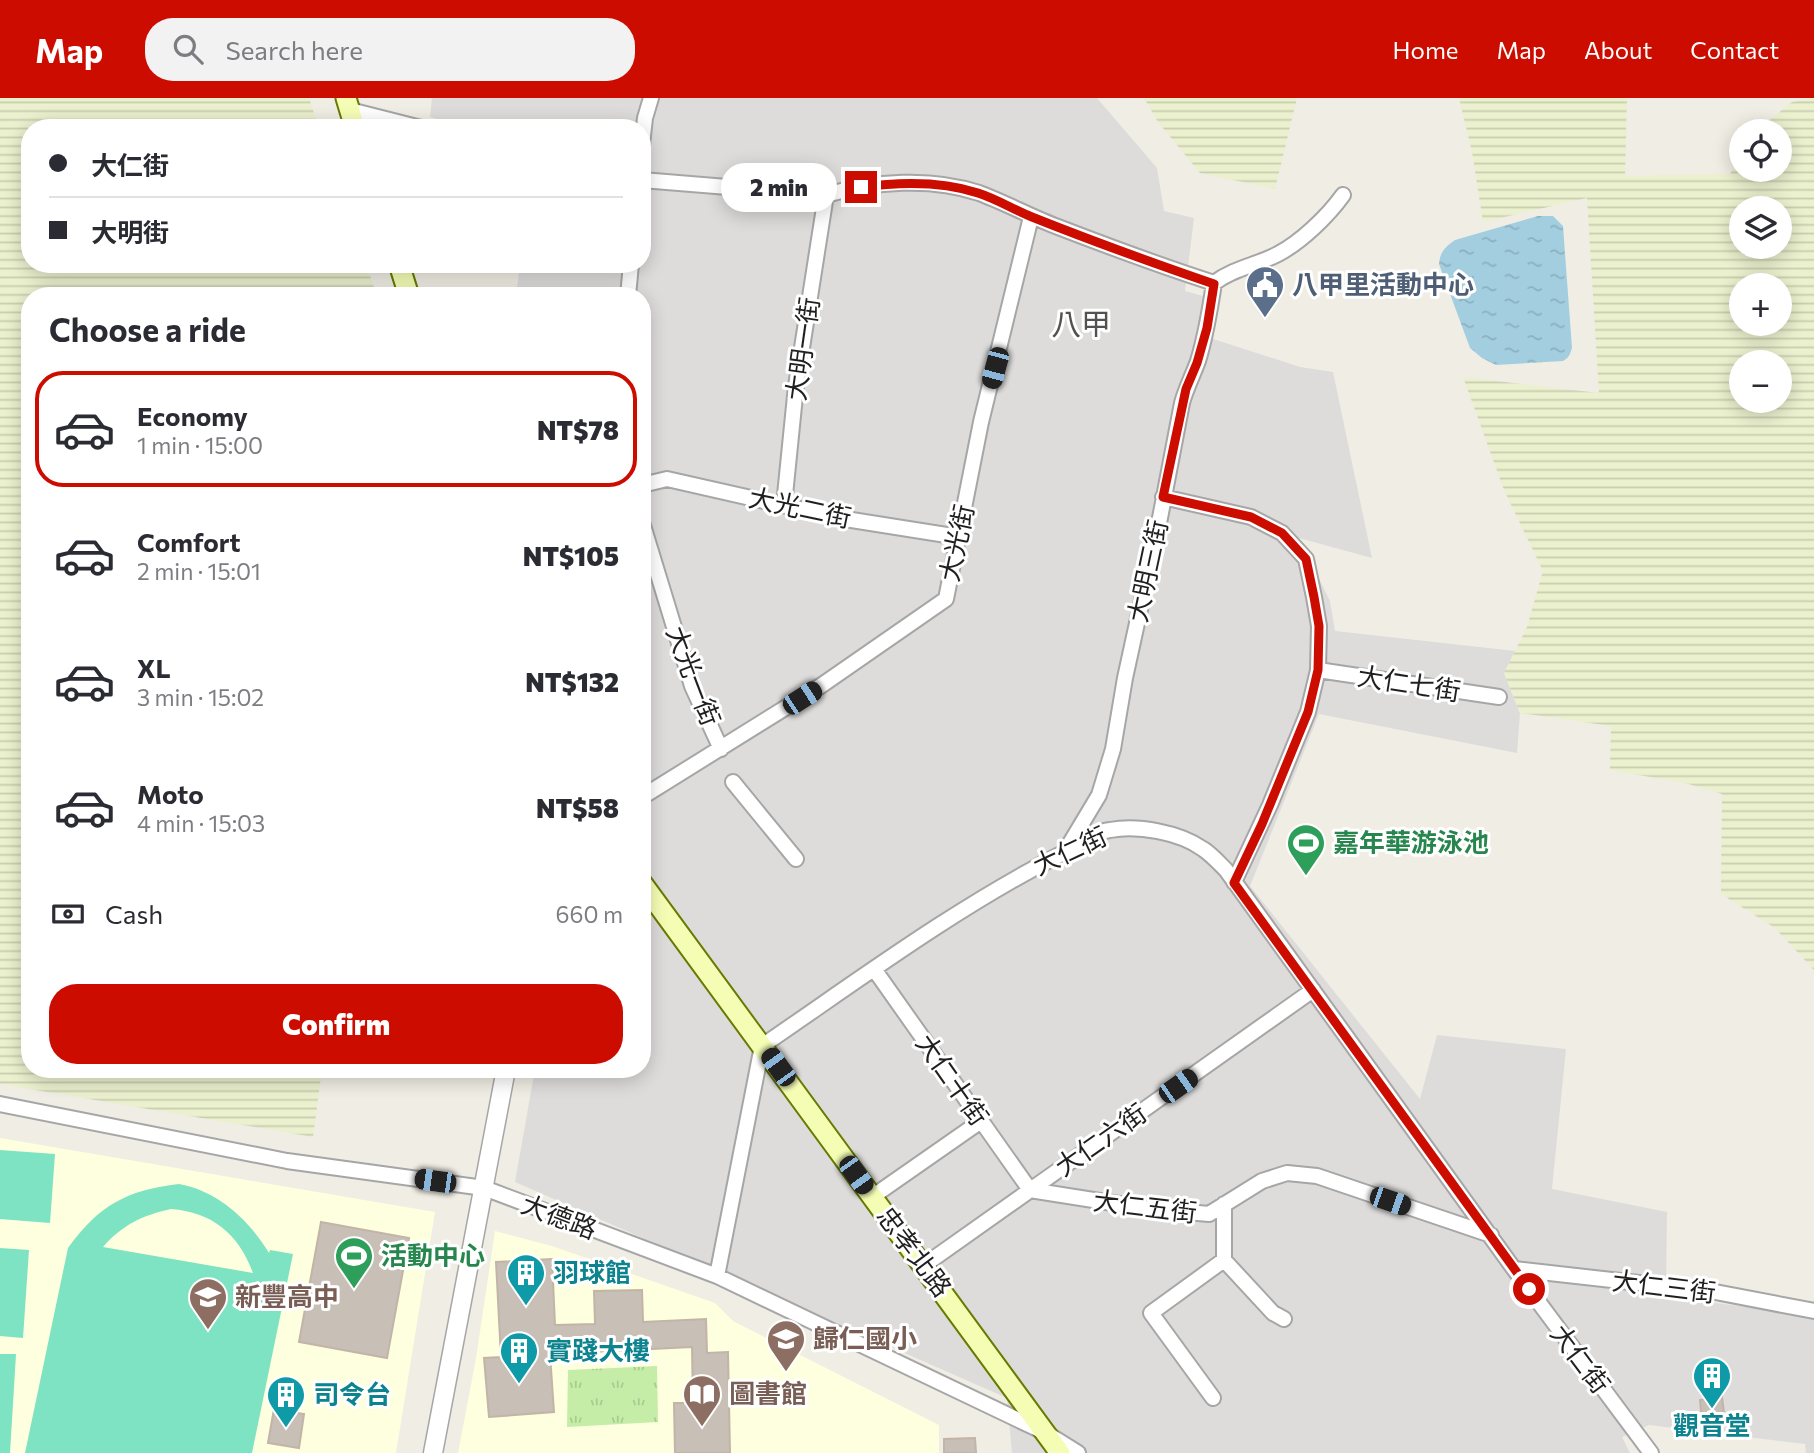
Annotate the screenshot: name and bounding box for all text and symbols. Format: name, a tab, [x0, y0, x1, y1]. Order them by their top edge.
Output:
search box	[145, 18, 635, 81]
text: Map	[35, 29, 103, 70]
icon: search	[169, 30, 207, 68]
text: Search here	[225, 34, 363, 65]
text: Home	[1393, 35, 1459, 64]
text: Map	[1497, 35, 1546, 64]
text: About	[1584, 35, 1652, 64]
text: Contact	[1690, 35, 1779, 64]
map controls	[1729, 119, 1792, 413]
button: locate	[1729, 119, 1792, 182]
text: 大仁街	[91, 149, 169, 180]
callout: 2 min	[721, 162, 836, 212]
route end	[845, 171, 877, 203]
text: 2 min	[750, 173, 808, 201]
button: layers	[1729, 196, 1792, 259]
text: 大明街	[91, 216, 169, 247]
public building icon: 八甲里活動中心	[1244, 264, 1286, 319]
place label: 八甲里活動中心	[1292, 268, 1474, 299]
button: +	[1729, 273, 1792, 336]
street label: 大明一街	[779, 295, 824, 402]
district label: 八甲	[1051, 304, 1111, 341]
text: Choose a ride	[49, 309, 246, 349]
car	[980, 345, 1011, 391]
button: −	[1729, 350, 1792, 413]
icon: car	[53, 398, 116, 461]
text: Economy	[137, 400, 248, 431]
text: NT$78	[537, 414, 619, 445]
text: 1 min · 15:00	[137, 431, 263, 459]
street label: 大光二街	[746, 481, 854, 533]
street label: 大光街	[932, 501, 979, 584]
street label: 大明三街	[1121, 517, 1173, 625]
icon: car	[53, 524, 116, 587]
text: Comfort	[137, 526, 240, 557]
text: NT$105	[523, 540, 619, 571]
text: 2 min · 15:01	[137, 557, 261, 585]
street label: 大光一街	[661, 621, 728, 730]
icon: car	[53, 650, 116, 713]
text: XL	[137, 652, 171, 683]
street label: 大仁七街	[1355, 659, 1463, 706]
text: NT$132	[525, 666, 619, 697]
car	[779, 678, 826, 718]
text: 3 min · 15:02	[137, 683, 264, 711]
icon: car	[53, 776, 116, 839]
text: Moto	[137, 778, 204, 809]
text: NT$58	[536, 792, 619, 823]
text: 4 min · 15:03	[137, 809, 265, 837]
street label: 大仁街	[1027, 819, 1111, 880]
sports icon: 嘉年華游泳池	[1285, 822, 1327, 877]
place label: 嘉年華游泳池	[1333, 826, 1489, 857]
icon: cash	[49, 895, 87, 933]
text: Cash	[105, 898, 163, 929]
text: 660 m	[556, 900, 623, 928]
button: Confirm	[49, 984, 623, 1064]
street label: 大仁十街	[911, 1028, 996, 1131]
car	[758, 1044, 799, 1090]
car	[1155, 1065, 1202, 1107]
street label: 大仁六街	[1049, 1096, 1152, 1181]
car	[836, 1152, 877, 1198]
car	[413, 1168, 458, 1194]
street label: 大仁五街	[1092, 1184, 1199, 1227]
car	[1367, 1184, 1414, 1218]
street label: 大德路	[518, 1187, 602, 1244]
street label: 忠孝北路	[872, 1200, 959, 1302]
sports icon: 活動中心	[333, 1235, 375, 1290]
place label: 活動中心	[381, 1239, 485, 1270]
building icon: 羽球館	[505, 1252, 547, 1307]
place label: 羽球館	[553, 1256, 631, 1287]
street label: 大仁三街	[1611, 1264, 1718, 1307]
route start	[1513, 1273, 1545, 1305]
school or university icon: 新豐高中	[187, 1276, 229, 1331]
place label: 新豐高中	[235, 1280, 339, 1311]
school or university icon: 歸仁國小	[765, 1318, 807, 1373]
street label: 大仁街	[1545, 1318, 1617, 1399]
place label: 歸仁國小	[813, 1322, 917, 1353]
building icon: 實踐大樓	[498, 1330, 540, 1385]
place label: 實踐大樓	[546, 1334, 650, 1365]
building icon: 觀音堂	[1691, 1355, 1733, 1410]
library icon: 圖書館	[681, 1373, 723, 1428]
building icon: 司令台	[265, 1374, 307, 1429]
place label: 圖書館	[729, 1377, 807, 1408]
place label: 司令台	[313, 1378, 391, 1409]
place label: 觀音堂	[1673, 1409, 1751, 1440]

